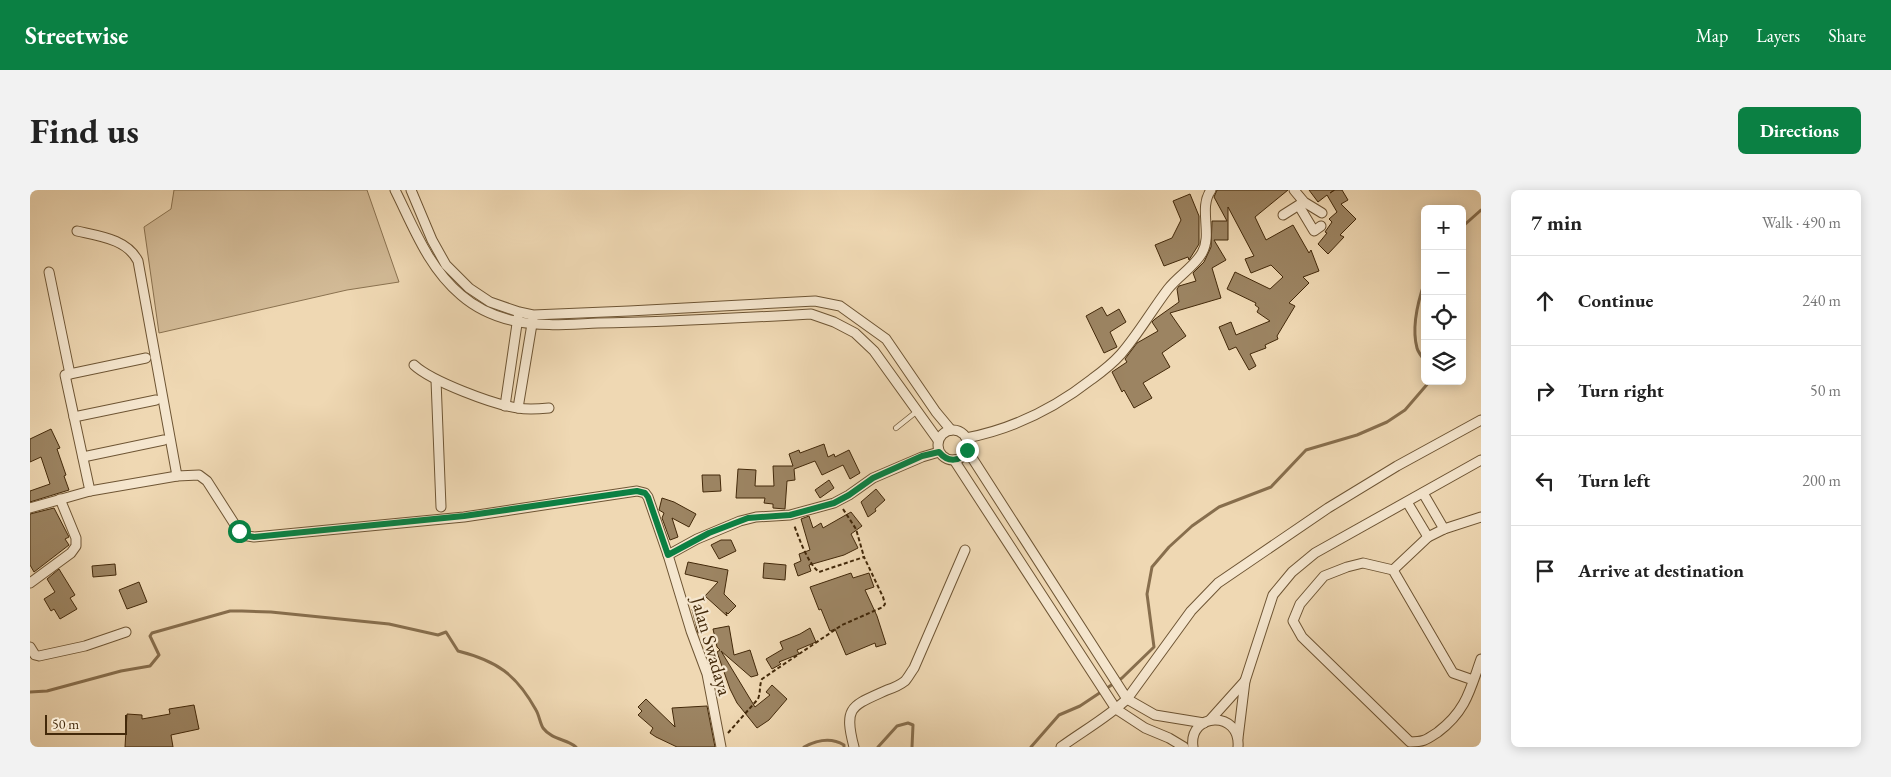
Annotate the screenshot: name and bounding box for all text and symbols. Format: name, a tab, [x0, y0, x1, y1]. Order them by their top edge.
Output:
text: Streetwise	[25, 20, 128, 51]
text: Map	[1696, 24, 1728, 47]
text: Layers	[1756, 24, 1800, 47]
text: Share	[1828, 24, 1866, 47]
button: Directions	[1738, 107, 1861, 154]
text: Find us	[30, 108, 139, 153]
map controls	[1421, 205, 1466, 385]
button: +	[1421, 205, 1466, 250]
text: 7 min	[1531, 209, 1582, 236]
text: Walk · 490 m	[1762, 212, 1841, 233]
button: −	[1421, 250, 1466, 295]
icon: ahead	[1531, 287, 1559, 315]
text: Continue	[1578, 288, 1653, 313]
text: 240 m	[1802, 290, 1841, 311]
button: locate	[1421, 295, 1466, 340]
button: layers	[1421, 340, 1466, 385]
icon: right	[1531, 377, 1559, 405]
text: Turn right	[1578, 378, 1664, 403]
text: 50 m	[1810, 380, 1841, 401]
route end	[956, 439, 979, 462]
icon: left	[1531, 467, 1559, 495]
text: Turn left	[1578, 468, 1650, 493]
text: 200 m	[1802, 470, 1841, 491]
route start	[228, 520, 251, 543]
icon: arrive	[1531, 557, 1559, 585]
text: Arrive at destination	[1578, 558, 1744, 583]
street label: Jalan Swadaya	[685, 592, 738, 699]
scale bar	[45, 712, 128, 735]
text: 50 m	[52, 715, 79, 733]

